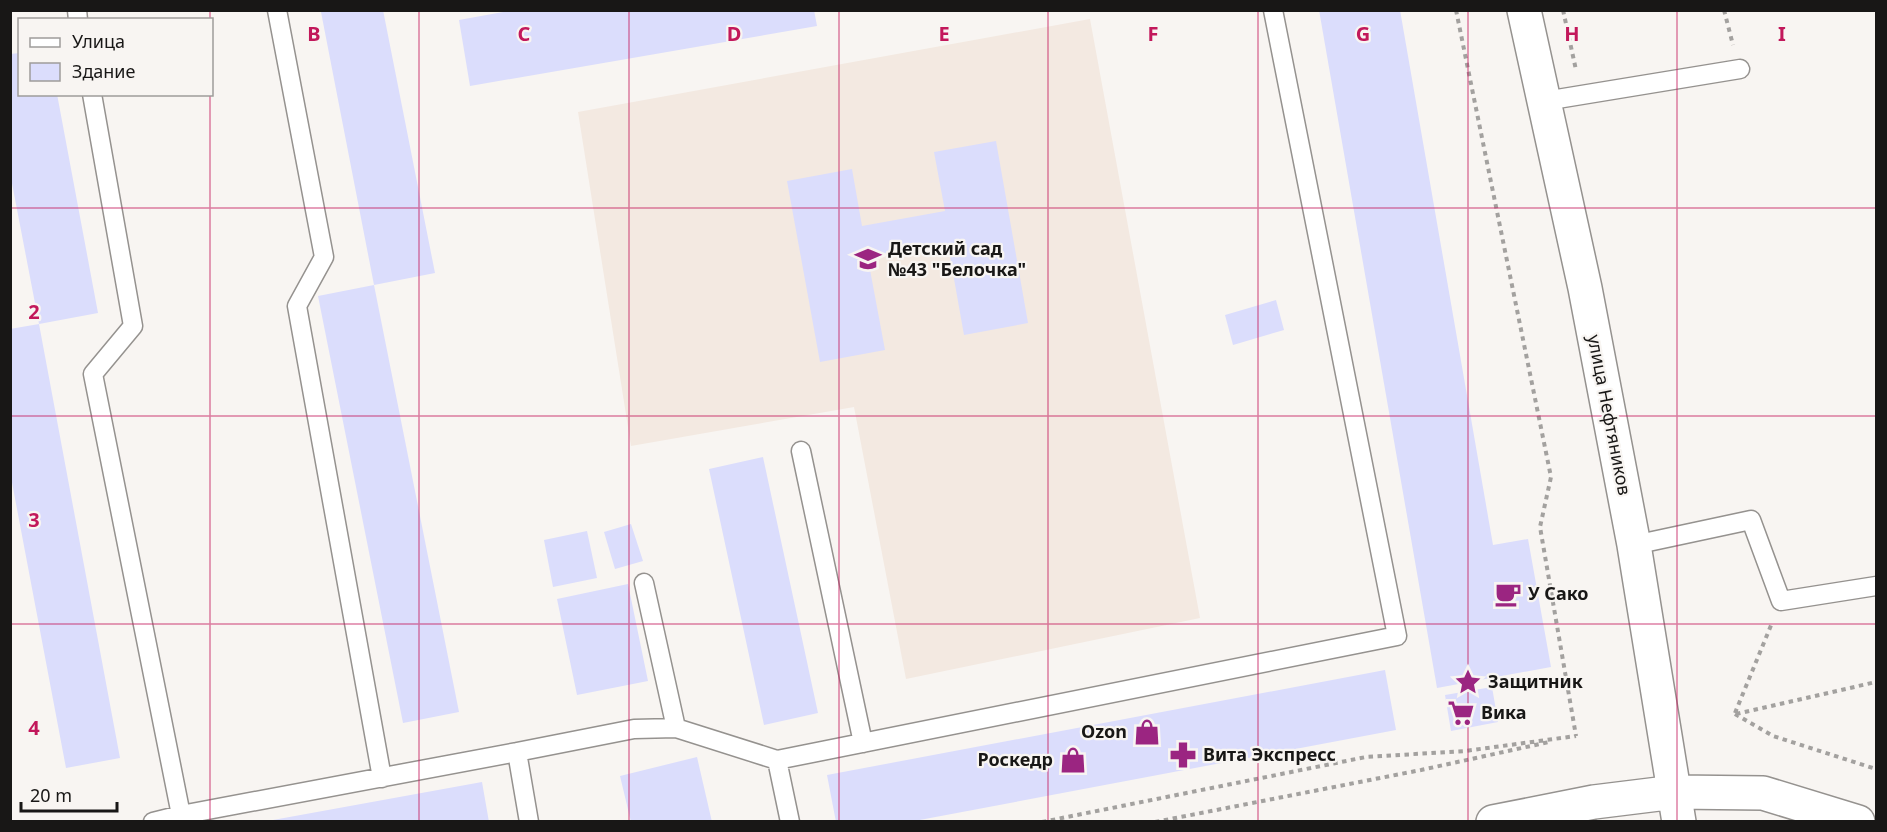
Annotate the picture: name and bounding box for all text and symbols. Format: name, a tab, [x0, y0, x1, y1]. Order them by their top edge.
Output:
legend	[18, 18, 213, 96]
text: B	[307, 20, 321, 47]
text: C	[518, 20, 531, 47]
text: D	[727, 20, 741, 47]
text: E	[938, 20, 950, 47]
text: F	[1148, 20, 1158, 47]
text: G	[1356, 20, 1370, 47]
text: H	[1564, 20, 1580, 47]
text: I	[1778, 20, 1786, 47]
text: Улица	[72, 29, 125, 53]
text: Здание	[72, 59, 136, 83]
place label: Детский сад №43 "Белочка"	[888, 236, 1026, 281]
school or university icon: Детский сад №43 "Белочка"	[853, 244, 883, 274]
text: 2	[28, 298, 40, 325]
street label: улица Нефтяников	[1583, 332, 1637, 497]
text: 3	[28, 506, 40, 533]
cafe icon: У Сако	[1493, 579, 1523, 609]
place label: У Сако	[1528, 581, 1589, 605]
place icon: Защитник	[1453, 667, 1483, 697]
place label: Защитник	[1488, 669, 1583, 693]
supermarket icon: Вика	[1446, 698, 1476, 728]
place label: Вика	[1481, 700, 1527, 724]
text: 4	[28, 714, 40, 741]
shop icon: Ozon	[1132, 717, 1162, 747]
place label: Ozon	[1081, 719, 1127, 743]
pharmacy icon: Вита Экспресс	[1168, 740, 1198, 770]
place label: Вита Экспресс	[1203, 742, 1336, 766]
shop icon: Роскедр	[1058, 745, 1088, 775]
place label: Роскедр	[977, 747, 1053, 771]
scale bar	[21, 775, 117, 813]
text: 20 m	[30, 783, 72, 807]

